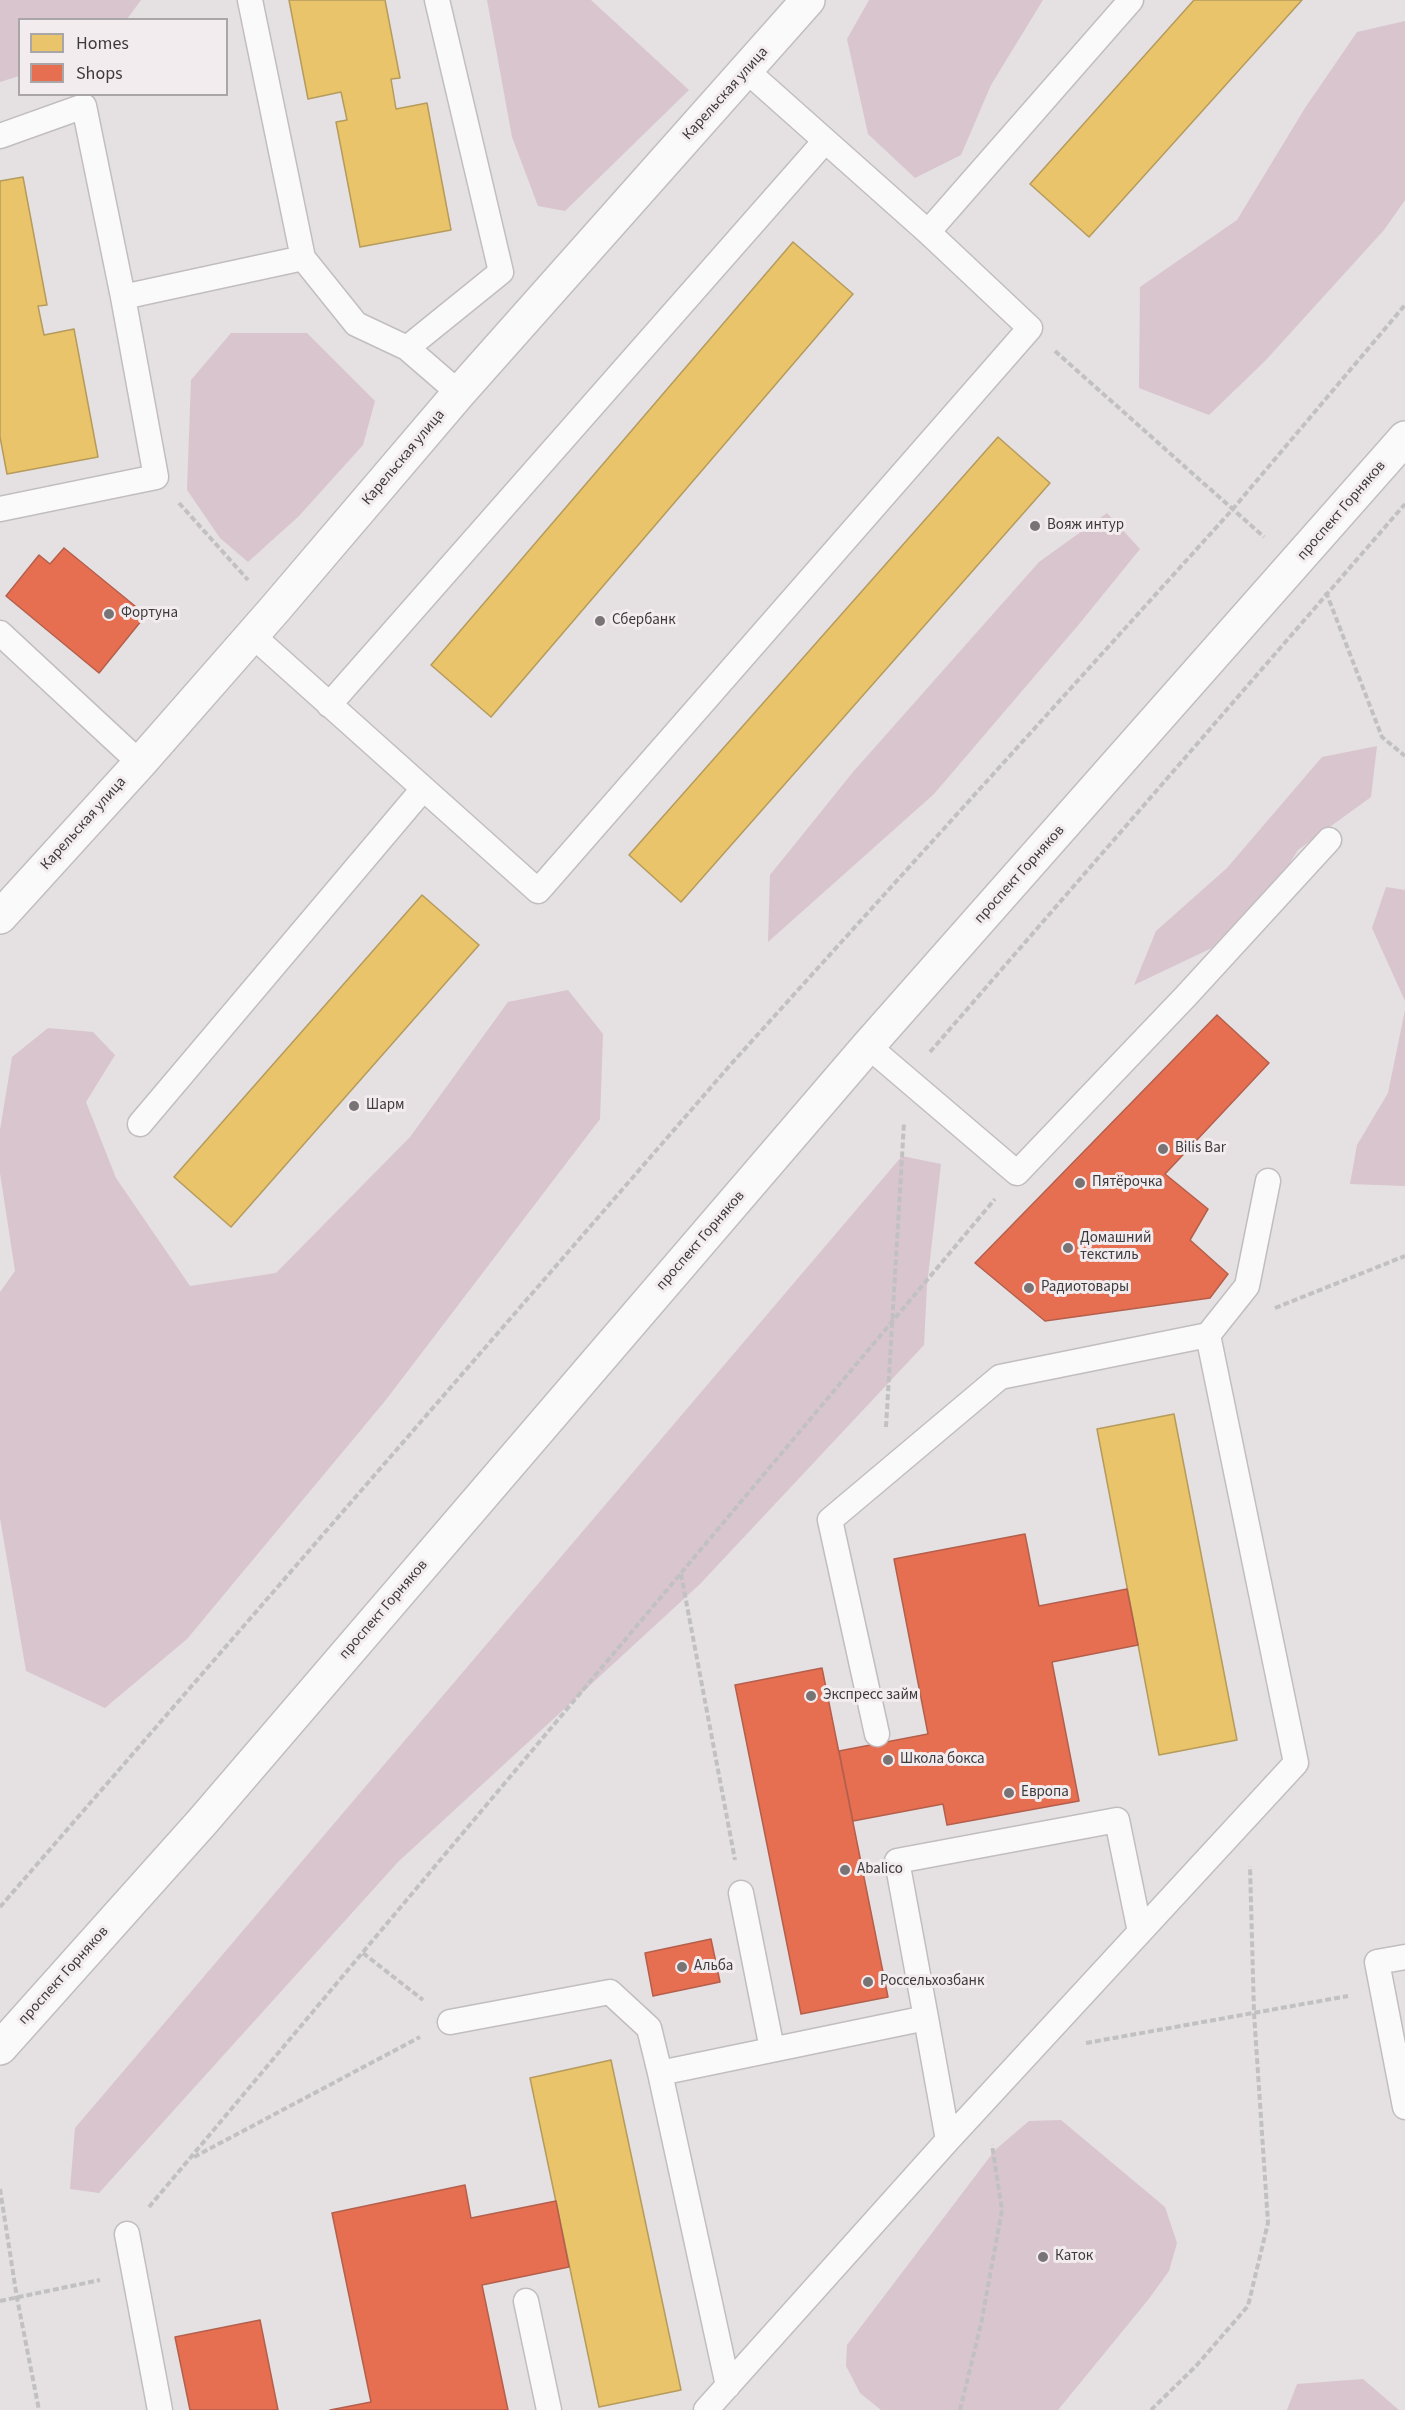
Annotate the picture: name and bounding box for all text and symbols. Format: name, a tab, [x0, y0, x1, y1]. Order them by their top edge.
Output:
legend	[18, 18, 228, 96]
text: Homes	[76, 31, 129, 56]
street label: Карельская улица	[679, 44, 773, 144]
text: Shops	[76, 61, 123, 86]
street label: Карельская улица	[359, 407, 449, 509]
street label: проспект Горняков	[1294, 458, 1390, 564]
place label: Вояж интур	[1047, 517, 1124, 535]
marker: Вояж интур	[1028, 519, 1042, 533]
place label: Фортуна	[121, 605, 178, 623]
marker: Фортуна	[102, 607, 116, 621]
place label: Сбербанк	[612, 612, 676, 630]
marker: Сбербанк	[593, 614, 607, 628]
street label: Карельская улица	[37, 774, 131, 874]
street label: проспект Горняков	[971, 822, 1069, 928]
place label: Шарм	[366, 1097, 405, 1115]
marker: Шарм	[347, 1099, 361, 1113]
place label: Bilis Bar	[1175, 1140, 1226, 1158]
marker: Bilis Bar	[1156, 1142, 1170, 1156]
place label: Пятёрочка	[1092, 1174, 1163, 1192]
marker: Пятёрочка	[1073, 1176, 1087, 1190]
street label: проспект Горняков	[653, 1188, 749, 1294]
place label: Домашний текстиль	[1080, 1230, 1151, 1265]
marker: Домашний текстиль	[1061, 1241, 1075, 1255]
place label: Радиотовары	[1041, 1279, 1129, 1297]
marker: Радиотовары	[1022, 1281, 1036, 1295]
street label: проспект Горняков	[336, 1557, 432, 1663]
place label: Экспресс займ	[823, 1687, 918, 1705]
marker: Экспресс займ	[804, 1689, 818, 1703]
place label: Школа бокса	[900, 1751, 985, 1769]
marker: Школа бокса	[881, 1753, 895, 1767]
place label: Европа	[1021, 1784, 1069, 1802]
marker: Европа	[1002, 1786, 1016, 1800]
place label: Abalico	[857, 1861, 903, 1879]
marker: Abalico	[838, 1863, 852, 1877]
street label: проспект Горняков	[15, 1923, 113, 2029]
place label: Альба	[694, 1958, 733, 1976]
marker: Альба	[675, 1960, 689, 1974]
place label: Россельхозбанк	[880, 1973, 984, 1991]
marker: Россельхозбанк	[861, 1975, 875, 1989]
place label: Каток	[1055, 2248, 1093, 2266]
marker: Каток	[1036, 2250, 1050, 2264]

